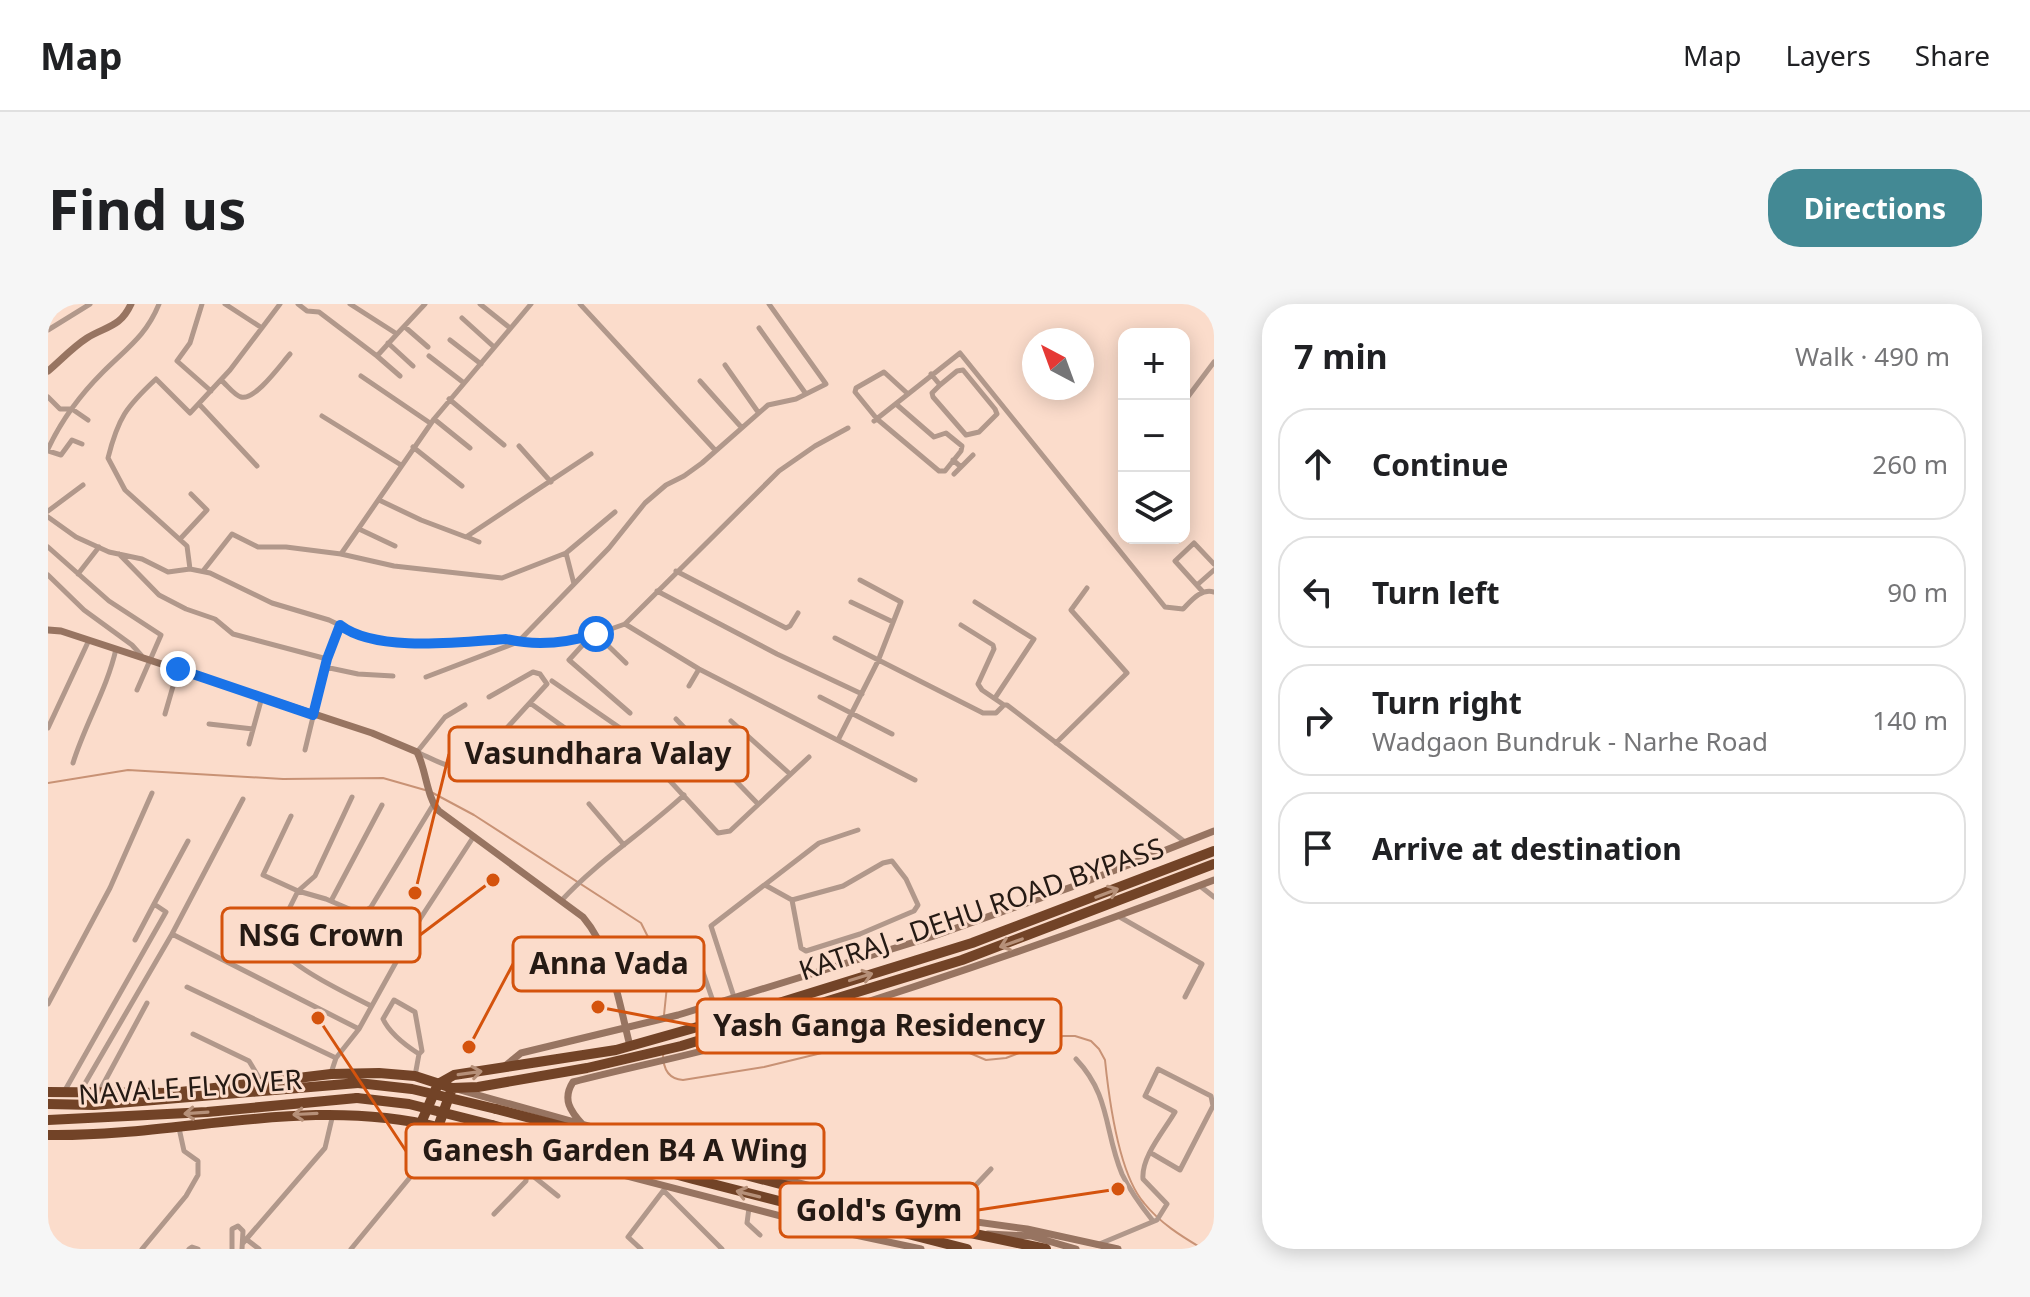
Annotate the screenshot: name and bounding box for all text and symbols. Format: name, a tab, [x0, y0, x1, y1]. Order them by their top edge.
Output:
text: Map	[40, 29, 123, 81]
text: Map	[1683, 36, 1741, 74]
text: Layers	[1785, 36, 1871, 74]
text: Share	[1915, 36, 1990, 74]
button: Directions	[1768, 169, 1982, 247]
text: Find us	[48, 170, 246, 246]
north arrow	[1022, 328, 1094, 400]
map controls	[1118, 328, 1190, 544]
button: +	[1118, 328, 1190, 400]
text: 7 min	[1294, 333, 1388, 379]
text: Walk · 490 m	[1795, 338, 1950, 374]
button: −	[1118, 400, 1190, 472]
icon: ahead	[1296, 442, 1340, 486]
text: Continue	[1372, 444, 1508, 485]
text: 260 m	[1872, 446, 1948, 482]
button: layers	[1118, 472, 1190, 544]
icon: left	[1296, 570, 1340, 614]
text: Turn left	[1372, 572, 1500, 613]
text: 90 m	[1887, 574, 1948, 610]
route start	[578, 616, 614, 652]
route end	[160, 651, 196, 687]
text: Turn right	[1372, 682, 1522, 723]
icon: right	[1296, 698, 1340, 742]
text: 140 m	[1872, 702, 1948, 738]
text: Wadgaon Bundruk - Narhe Road	[1372, 723, 1768, 759]
callout: Vasundhara Valay	[449, 727, 748, 781]
text: Vasundhara Valay	[465, 732, 732, 773]
icon: arrive	[1296, 826, 1340, 870]
street label: KATRAJ - DEHU ROAD BYPASS	[793, 828, 1169, 988]
text: Arrive at destination	[1372, 828, 1682, 869]
one-way arrow	[1094, 885, 1119, 899]
callout: NSG Crown	[222, 908, 420, 962]
text: NSG Crown	[238, 914, 404, 955]
callout: Anna Vada	[513, 937, 704, 991]
one-way arrow	[999, 937, 1024, 951]
text: Anna Vada	[529, 942, 689, 983]
one-way arrow	[848, 969, 874, 984]
callout: Yash Ganga Residency	[697, 999, 1061, 1053]
text: Yash Ganga Residency	[713, 1004, 1046, 1045]
street label: NAVALE FLYOVER	[77, 1059, 303, 1113]
one-way arrow	[457, 1065, 482, 1080]
one-way arrow	[183, 1106, 210, 1121]
one-way arrow	[292, 1107, 319, 1122]
callout: Ganesh Garden B4 A Wing	[406, 1124, 824, 1178]
text: Ganesh Garden B4 A Wing	[422, 1129, 808, 1170]
callout: Gold's Gym	[780, 1183, 978, 1237]
one-way arrow	[736, 1185, 762, 1200]
text: Gold's Gym	[796, 1189, 962, 1230]

